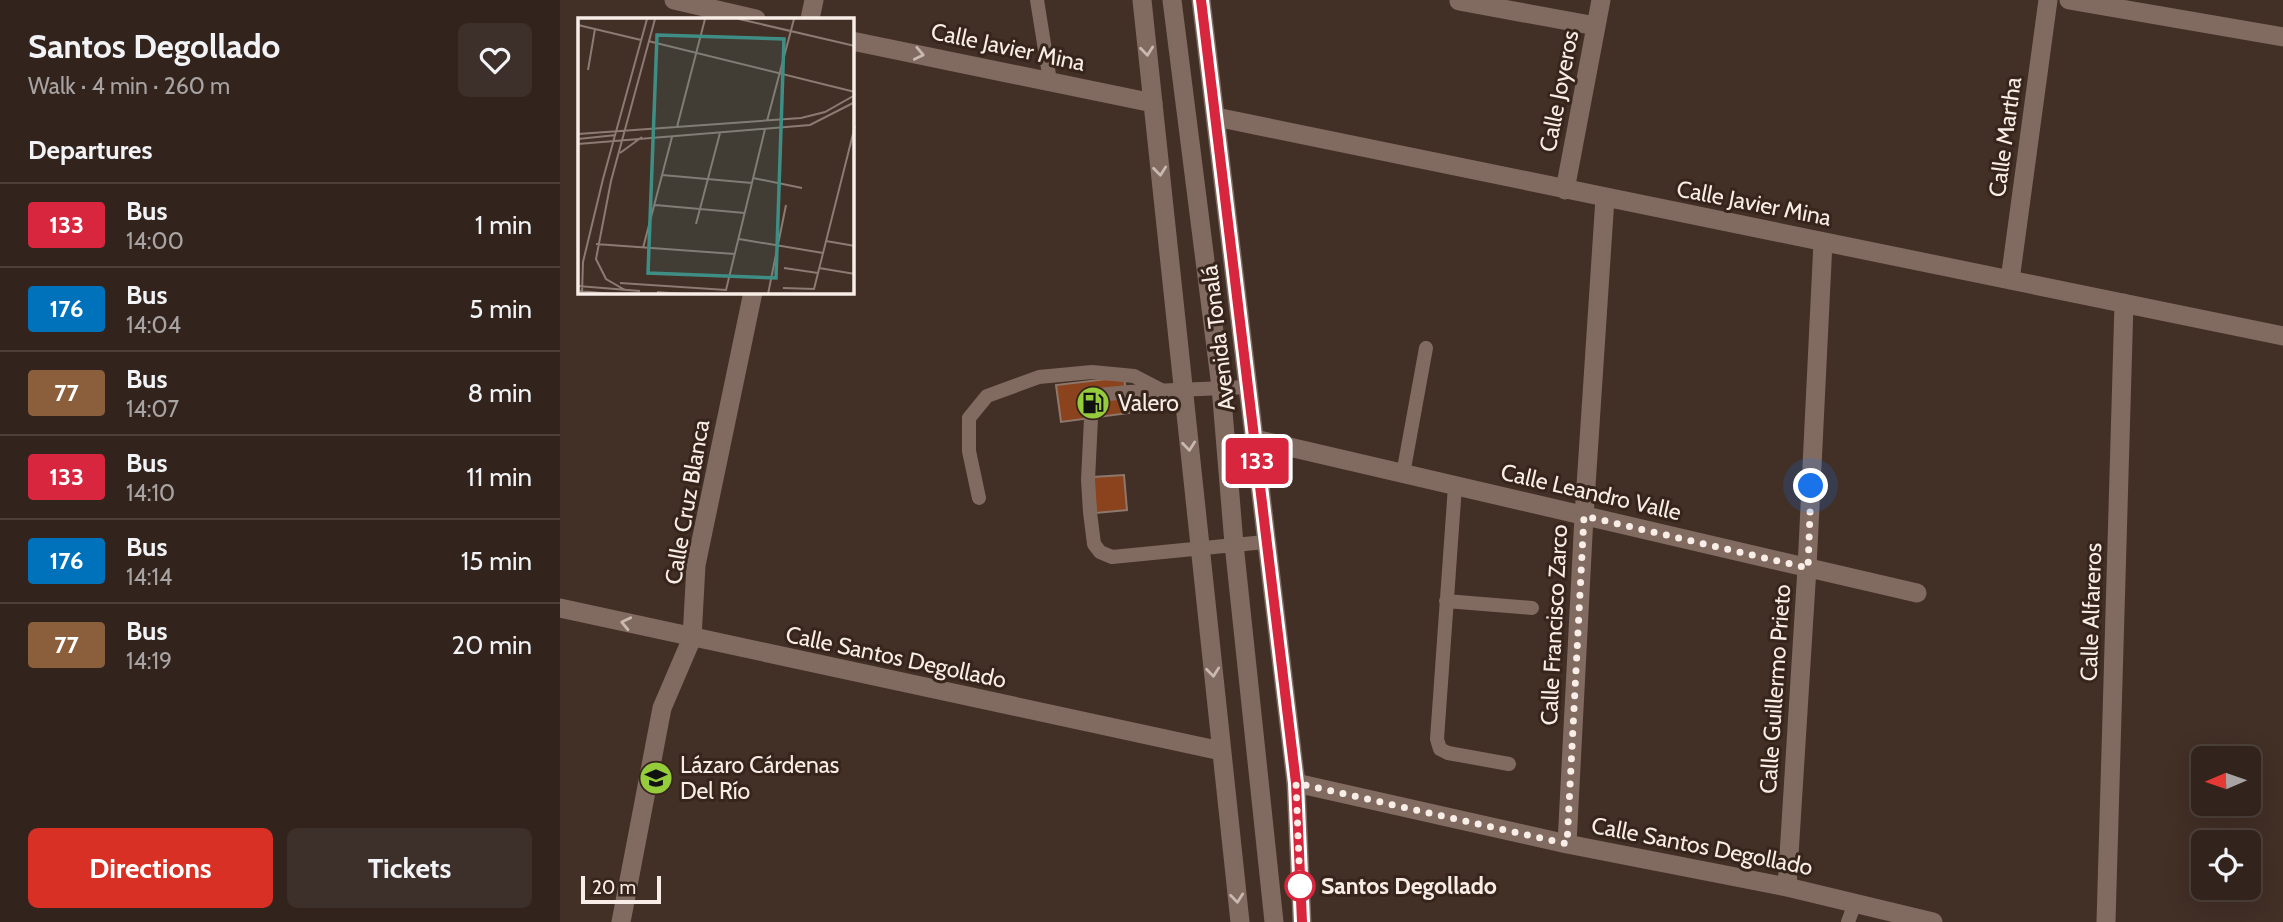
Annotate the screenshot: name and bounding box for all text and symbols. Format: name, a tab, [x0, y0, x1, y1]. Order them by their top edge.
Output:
street label: Calle Javier Mina	[928, 17, 1088, 77]
inset map	[578, 18, 854, 294]
button: heart	[458, 23, 532, 97]
text: Santos Degollado	[28, 26, 280, 66]
street label: Calle Joyeros	[1534, 28, 1584, 154]
one-way arrow	[913, 46, 925, 61]
one-way arrow	[1140, 46, 1155, 57]
text: Walk · 4 min · 260 m	[28, 72, 230, 100]
street label: Calle Martha	[1983, 75, 2027, 199]
text: Departures	[28, 134, 152, 166]
one-way arrow	[1152, 166, 1167, 177]
street label: Calle Javier Mina	[1674, 174, 1834, 232]
text: Bus	[126, 195, 167, 227]
text: 1 min	[475, 209, 532, 241]
text: 133	[49, 210, 84, 239]
text: 14:00	[126, 227, 184, 255]
street label: Avenida Tonalá	[1195, 264, 1241, 412]
text: Bus	[126, 279, 167, 311]
text: 5 min	[469, 293, 532, 325]
text: 176	[49, 294, 84, 323]
text: 14:04	[126, 311, 181, 339]
text: Bus	[126, 363, 167, 395]
text: 8 min	[468, 377, 532, 409]
text: 77	[54, 378, 79, 407]
fuel station icon: Valero	[1074, 384, 1112, 422]
place label: Valero	[1118, 389, 1179, 417]
text: 14:07	[126, 395, 179, 423]
street label: Calle Cruz Blanca	[659, 418, 715, 586]
line badge: 133	[1217, 438, 1297, 484]
one-way arrow	[1182, 440, 1197, 452]
text: 133	[1240, 446, 1274, 475]
text: Bus	[126, 447, 167, 479]
street label: Calle Leandro Valle	[1498, 458, 1684, 526]
text: 11 min	[466, 461, 532, 493]
text: 133	[49, 462, 84, 491]
your location	[1793, 468, 1828, 503]
text: 14:10	[126, 479, 175, 507]
street label: Calle Francisco Zarco	[1535, 524, 1573, 726]
text: Bus	[126, 531, 167, 563]
street label: Calle Alfareros	[2075, 542, 2107, 682]
text: 15 min	[461, 545, 532, 577]
text: 176	[49, 546, 84, 575]
text: 14:14	[126, 563, 172, 591]
street label: Calle Guillermo Prieto	[1754, 583, 1796, 795]
text: Bus	[126, 615, 167, 647]
one-way arrow	[620, 616, 632, 631]
street label: Calle Santos Degollado	[783, 620, 1009, 694]
text: 20 min	[452, 629, 532, 661]
text: 77	[54, 630, 79, 659]
text: 14:19	[126, 647, 172, 675]
one-way arrow	[1205, 667, 1220, 678]
north arrow	[2191, 746, 2261, 816]
map controls	[2191, 746, 2261, 900]
place label: Lázaro Cárdenas Del Río	[680, 751, 839, 805]
school or university icon: Lázaro Cárdenas Del Río	[637, 759, 675, 797]
street label: Calle Santos Degollado	[1589, 811, 1815, 881]
button: Directions	[28, 828, 273, 908]
button: Tickets	[287, 828, 532, 908]
button: locate	[2191, 830, 2261, 900]
marker: Santos Degollado	[1285, 871, 1315, 901]
place label: Santos Degollado	[1321, 872, 1497, 900]
scale bar	[581, 873, 662, 905]
text: 20 m	[592, 876, 636, 899]
one-way arrow	[1230, 892, 1245, 904]

